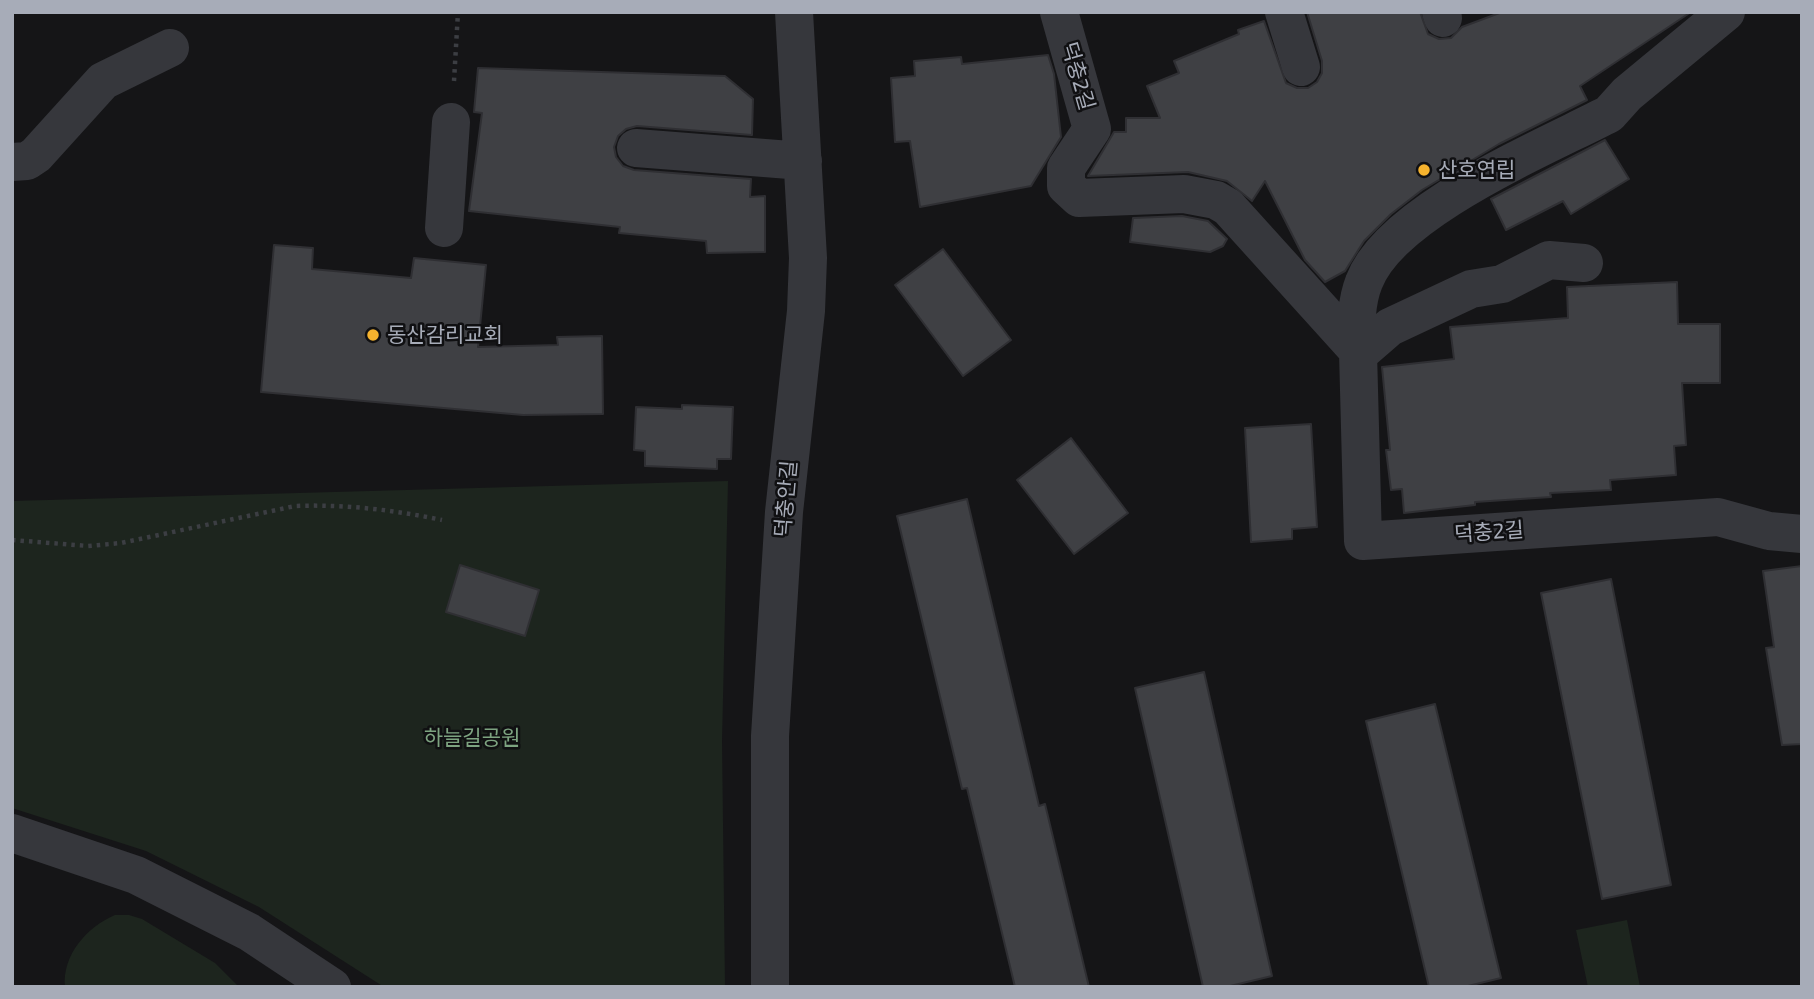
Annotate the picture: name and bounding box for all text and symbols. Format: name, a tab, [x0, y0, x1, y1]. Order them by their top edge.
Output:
street label: 덕충2길	[1056, 39, 1100, 113]
place label: 산호연립	[1438, 157, 1515, 183]
marker: 산호연립	[1416, 162, 1432, 178]
place label: 동산감리교회	[387, 322, 503, 348]
marker: 동산감리교회	[365, 327, 381, 343]
street label: 덕충안길	[770, 459, 802, 539]
street label: 덕충2길	[1453, 517, 1525, 547]
park label: 하늘길공원	[424, 725, 520, 751]

